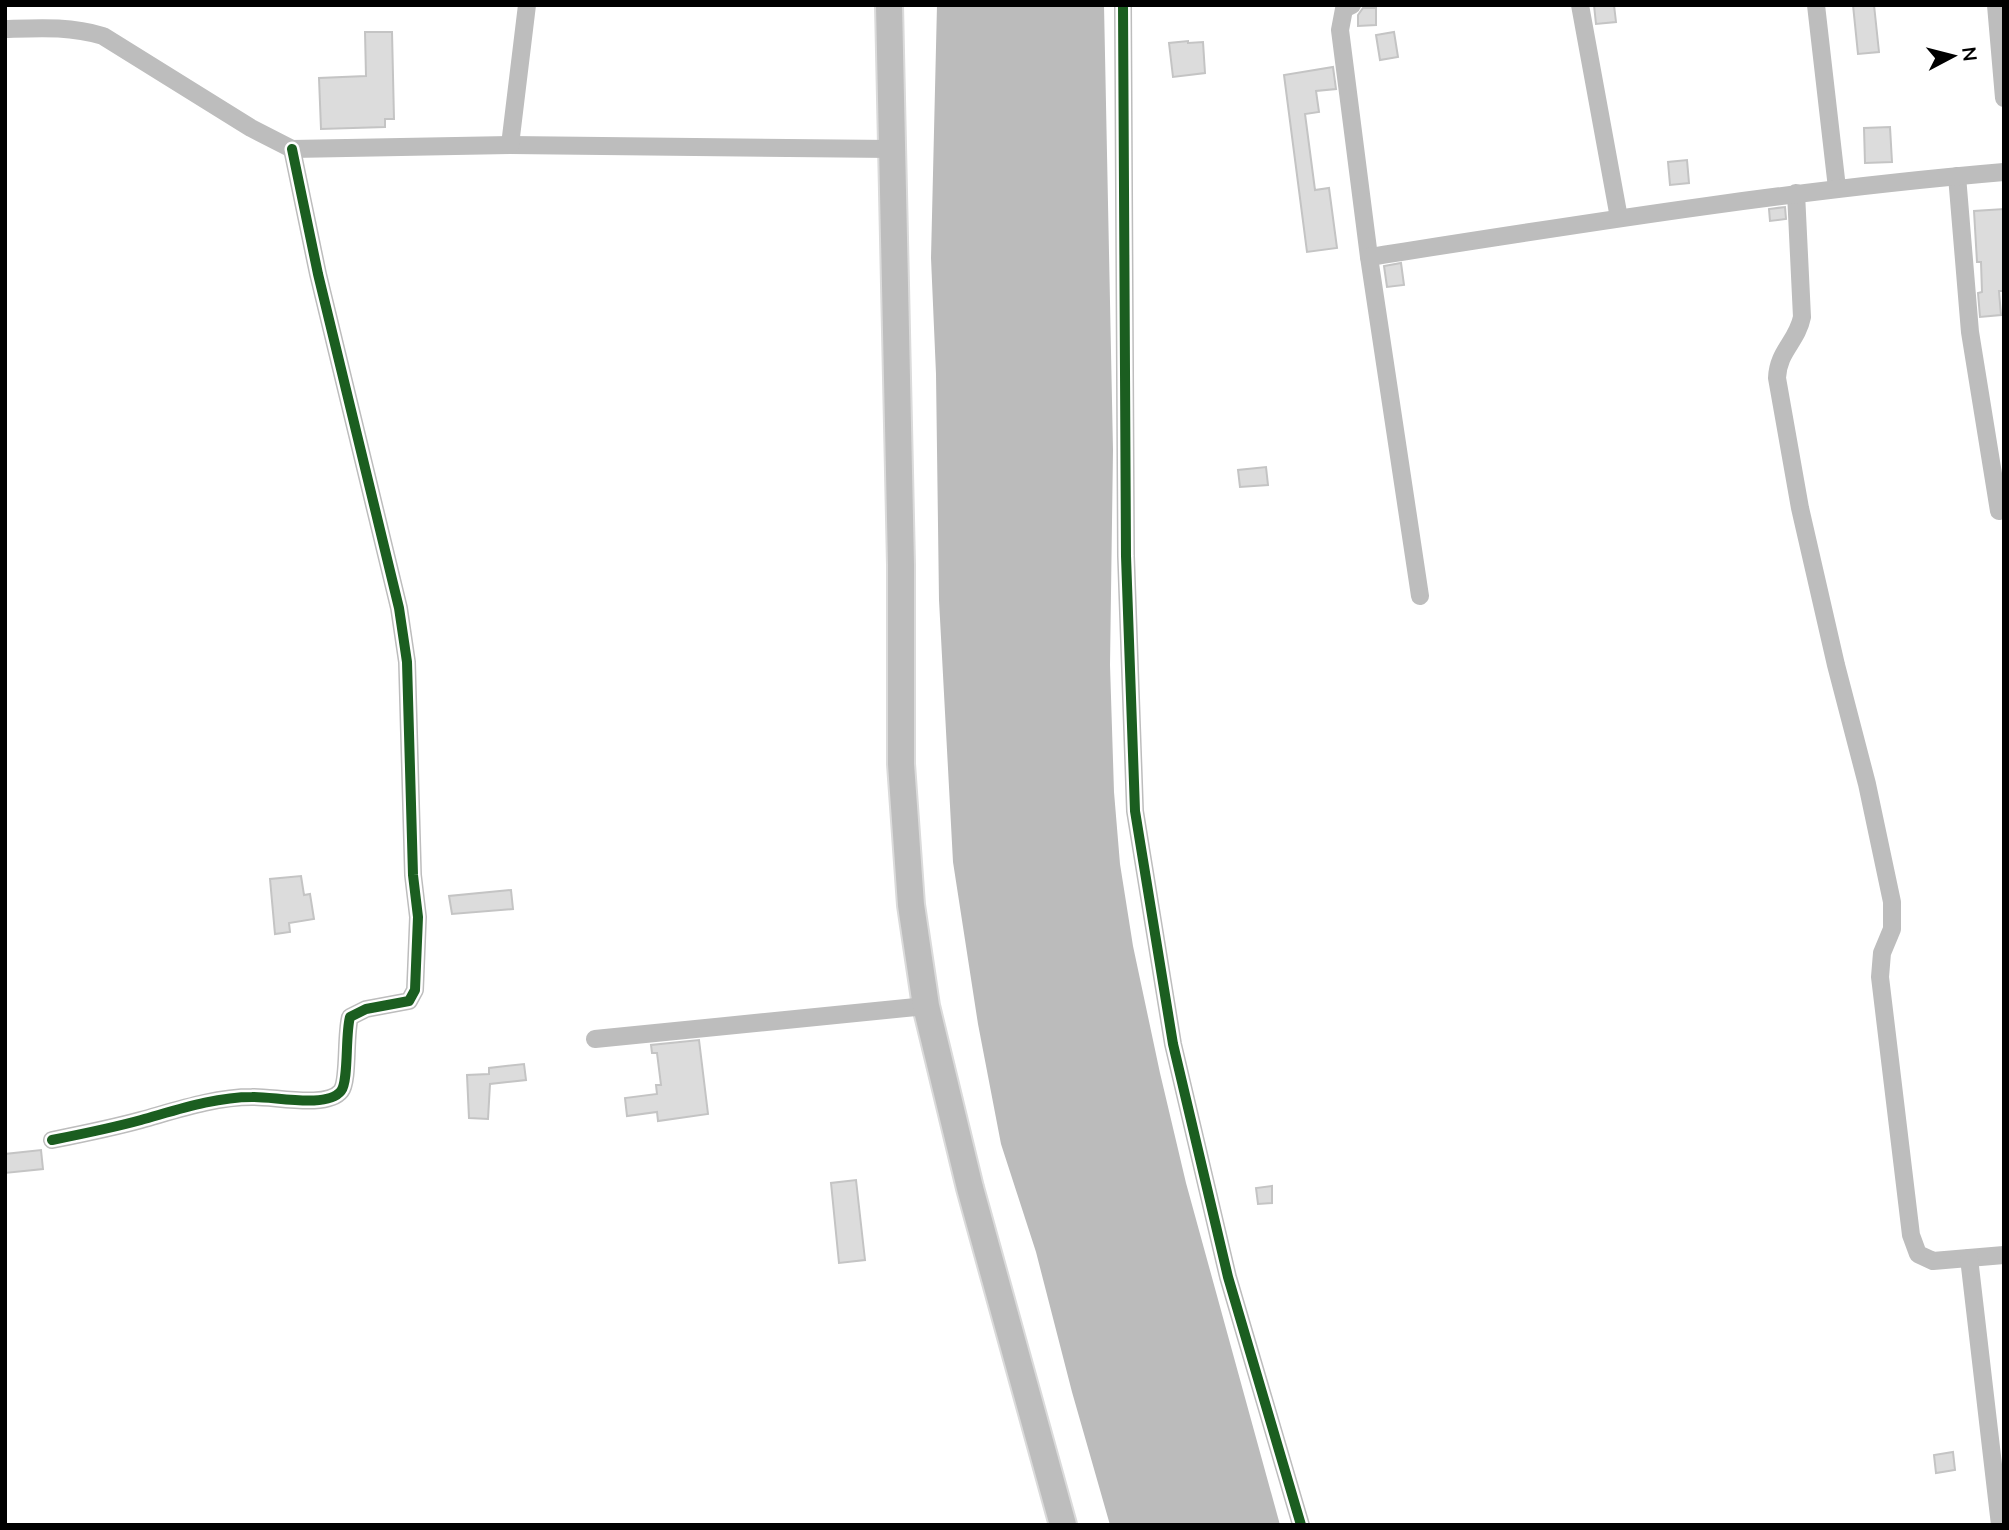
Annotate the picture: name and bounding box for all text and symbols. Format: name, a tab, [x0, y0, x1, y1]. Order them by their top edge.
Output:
north arrow	[1918, 21, 1988, 91]
text: N	[1957, 45, 1983, 63]

